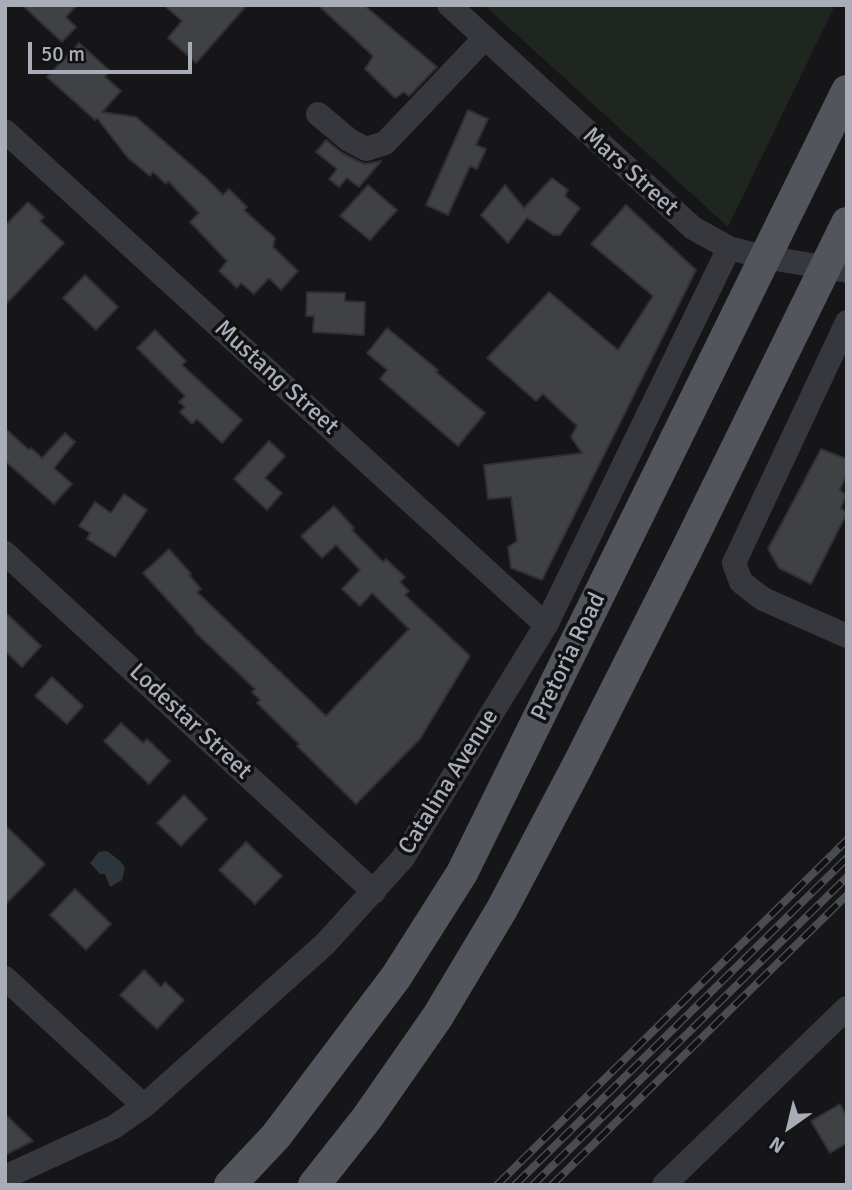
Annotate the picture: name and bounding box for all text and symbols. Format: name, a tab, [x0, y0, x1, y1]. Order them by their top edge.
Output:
scale bar	[32, 28, 196, 72]
text: 50 m	[41, 41, 85, 67]
street label: Mars Street	[576, 122, 684, 222]
street label: Mustang Street	[208, 315, 344, 441]
street label: Pretoria Road	[526, 588, 612, 726]
street label: Lodestar Street	[123, 658, 257, 786]
street label: Catalina Avenue	[393, 704, 505, 860]
north arrow	[754, 1092, 824, 1162]
text: N	[765, 1131, 789, 1158]

